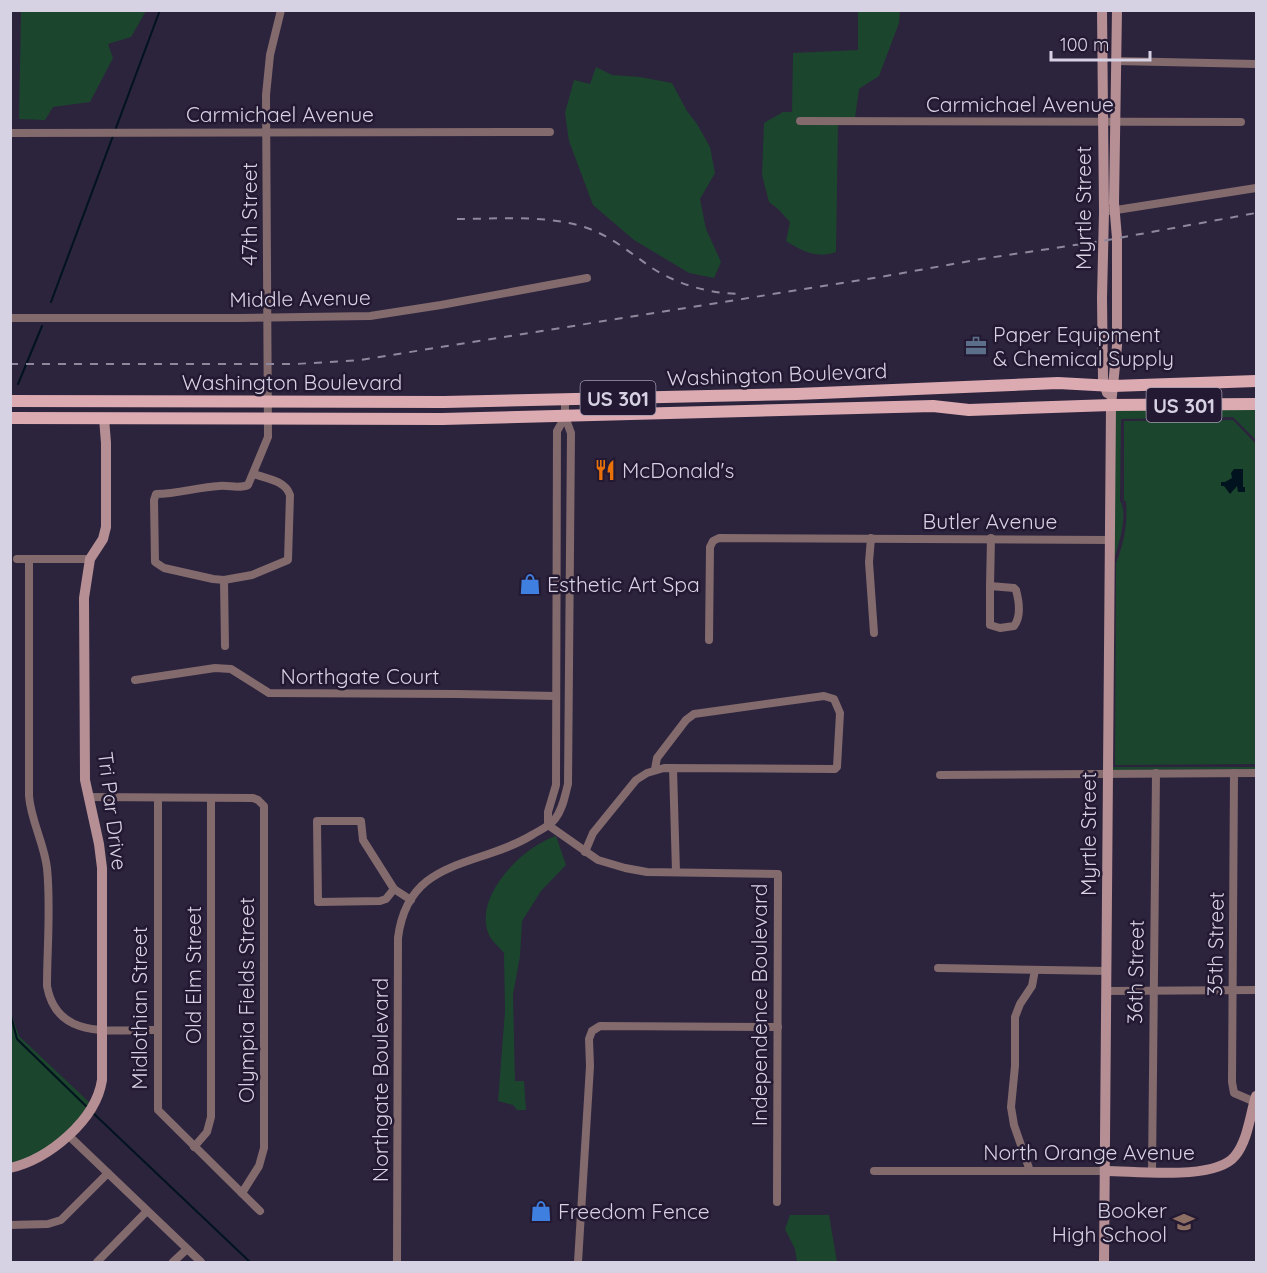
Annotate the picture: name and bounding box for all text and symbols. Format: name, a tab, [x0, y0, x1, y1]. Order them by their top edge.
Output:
scale bar	[1051, 24, 1150, 62]
text: 100 m	[1060, 33, 1109, 56]
street label: Carmichael Avenue	[926, 91, 1114, 117]
street label: Carmichael Avenue	[186, 101, 374, 127]
street label: Myrtle Street	[1070, 146, 1096, 270]
street label: 47th Street	[236, 162, 262, 266]
street label: Middle Avenue	[229, 284, 371, 312]
place label: Paper Equipment & Chemical Supply	[993, 321, 1174, 371]
office icon: Paper Equipment & Chemical Supply	[964, 334, 988, 358]
street label: Washington Boulevard	[666, 357, 888, 391]
street label: Washington Boulevard	[182, 369, 402, 395]
road number: US 301	[580, 381, 656, 415]
road number: US 301	[1146, 388, 1222, 422]
place label: McDonald's	[622, 457, 734, 483]
restaurant icon: McDonald's	[593, 458, 617, 482]
street label: Butler Avenue	[923, 508, 1057, 534]
place label: Esthetic Art Spa	[547, 571, 700, 597]
shop icon: Esthetic Art Spa	[518, 572, 542, 596]
street label: Northgate Court	[281, 663, 440, 689]
street label: Tri Par Drive	[93, 750, 133, 872]
street label: Myrtle Street	[1075, 772, 1101, 896]
street label: Independence Boulevard	[746, 884, 772, 1126]
street label: 35th Street	[1201, 891, 1229, 997]
street label: Olympia Fields Street	[233, 897, 259, 1103]
street label: Old Elm Street	[180, 906, 206, 1044]
street label: 36th Street	[1121, 920, 1149, 1024]
street label: Midlothian Street	[126, 926, 152, 1090]
street label: Northgate Boulevard	[367, 978, 393, 1182]
street label: North Orange Avenue	[983, 1139, 1195, 1165]
place label: Booker High School	[1052, 1197, 1167, 1247]
place label: Freedom Fence	[558, 1198, 710, 1224]
shop icon: Freedom Fence	[529, 1199, 553, 1223]
school or university icon: Booker High School	[1172, 1210, 1196, 1234]

